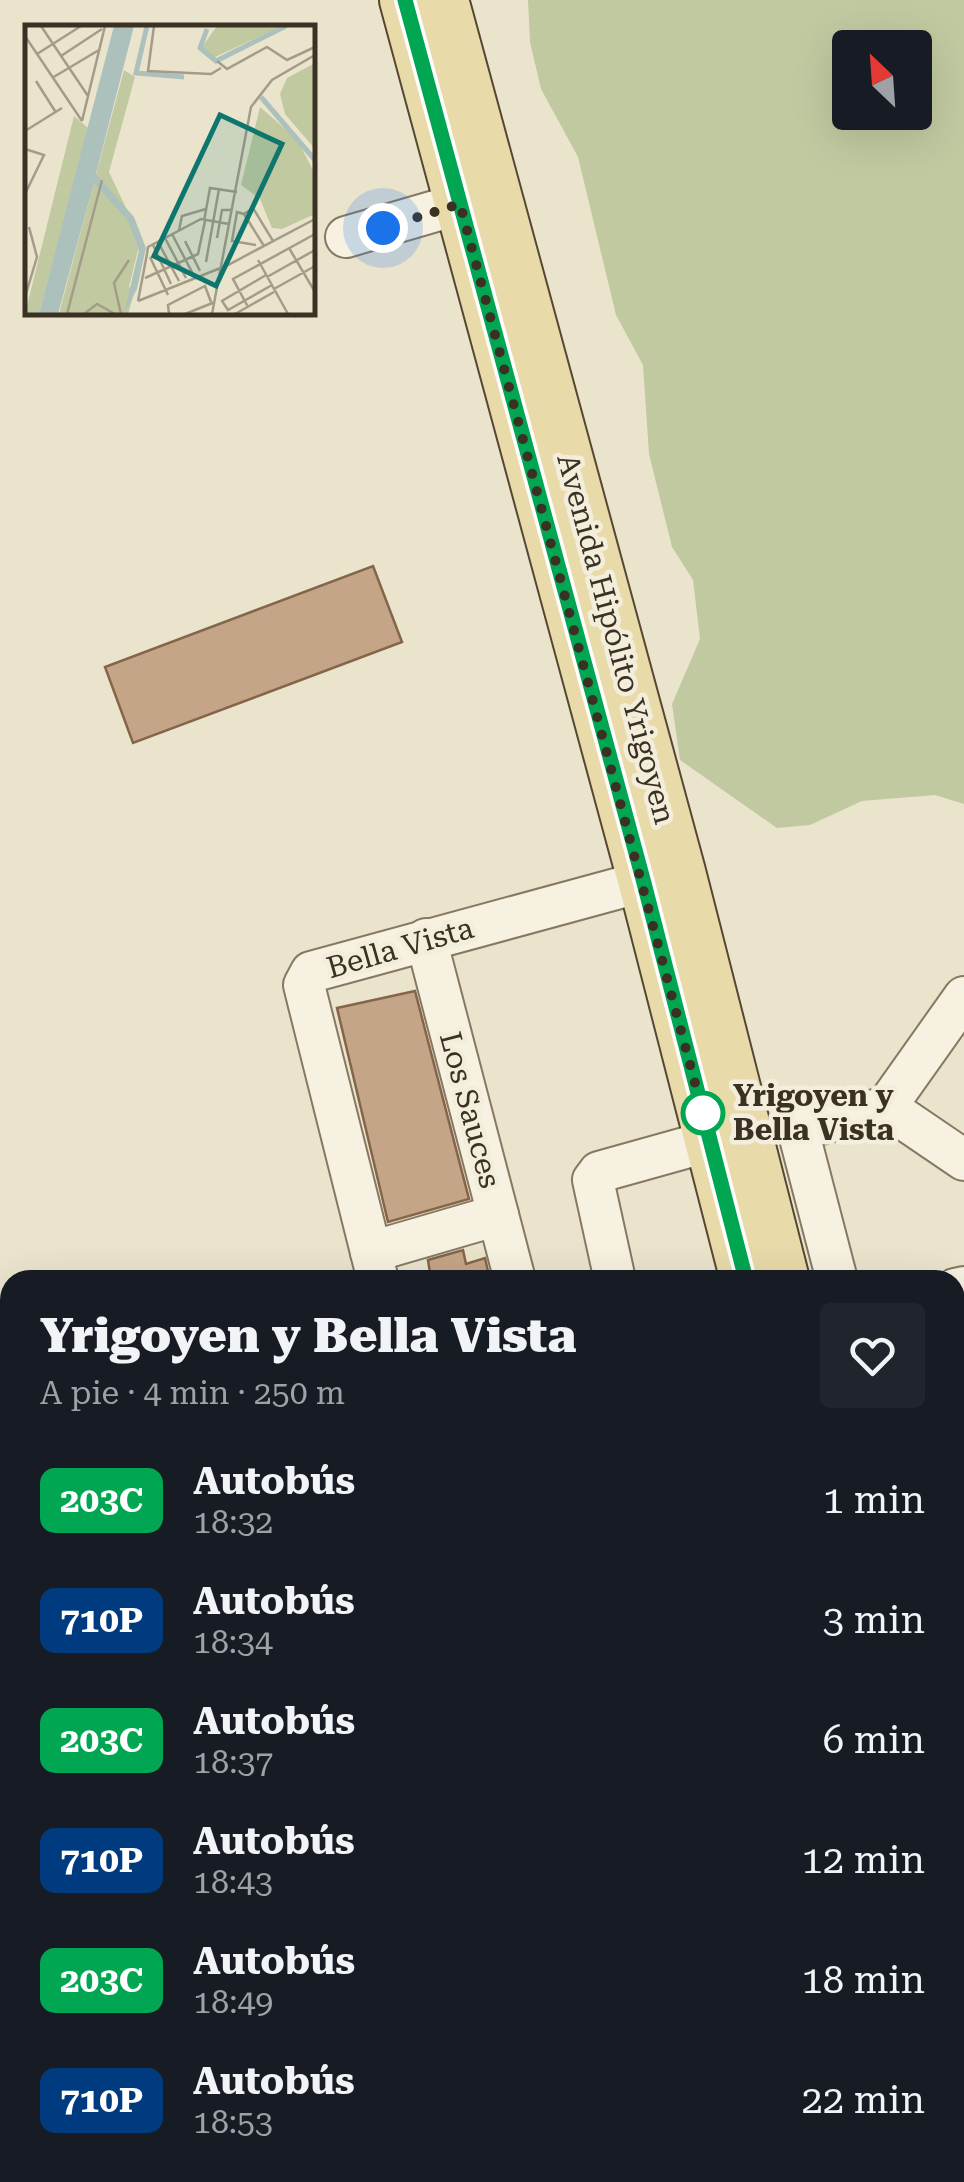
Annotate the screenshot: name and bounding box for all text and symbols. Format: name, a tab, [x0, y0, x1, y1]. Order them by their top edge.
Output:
inset map	[25, 25, 315, 315]
north arrow	[832, 30, 932, 130]
map controls	[832, 30, 932, 130]
your location	[358, 203, 408, 253]
street label: Avenida Hipólito Yrigoyen	[550, 450, 683, 828]
street label: Bella Vista	[322, 910, 477, 985]
street label: Los Sauces	[433, 1028, 508, 1192]
place label: Yrigoyen y Bella Vista	[733, 1078, 895, 1147]
marker: Yrigoyen y Bella Vista	[682, 1092, 724, 1134]
button: heart	[820, 1303, 925, 1408]
text: Yrigoyen y Bella Vista	[40, 1308, 576, 1364]
text: A pie · 4 min · 250 m	[40, 1374, 345, 1412]
text: Autobús	[193, 1459, 355, 1503]
text: 1 min	[823, 1478, 925, 1522]
text: 203C	[60, 1480, 143, 1521]
text: 18:32	[193, 1503, 273, 1541]
text: Autobús	[193, 1579, 355, 1623]
text: 3 min	[823, 1598, 925, 1642]
text: 710P	[60, 1600, 143, 1641]
text: 18:34	[193, 1623, 273, 1661]
text: Autobús	[193, 1699, 355, 1743]
text: 6 min	[823, 1718, 925, 1762]
text: 203C	[60, 1720, 143, 1761]
text: 18:37	[193, 1743, 273, 1781]
text: Autobús	[193, 1819, 355, 1863]
text: 12 min	[802, 1838, 925, 1882]
text: 710P	[60, 1840, 143, 1881]
text: 18:43	[193, 1863, 273, 1901]
text: Autobús	[193, 1939, 355, 1983]
text: 18 min	[802, 1958, 925, 2002]
text: 203C	[60, 1960, 143, 2001]
text: 18:49	[193, 1983, 273, 2021]
text: Autobús	[193, 2059, 355, 2103]
text: 22 min	[802, 2078, 925, 2122]
text: 710P	[60, 2080, 143, 2121]
text: 18:53	[193, 2103, 273, 2141]

